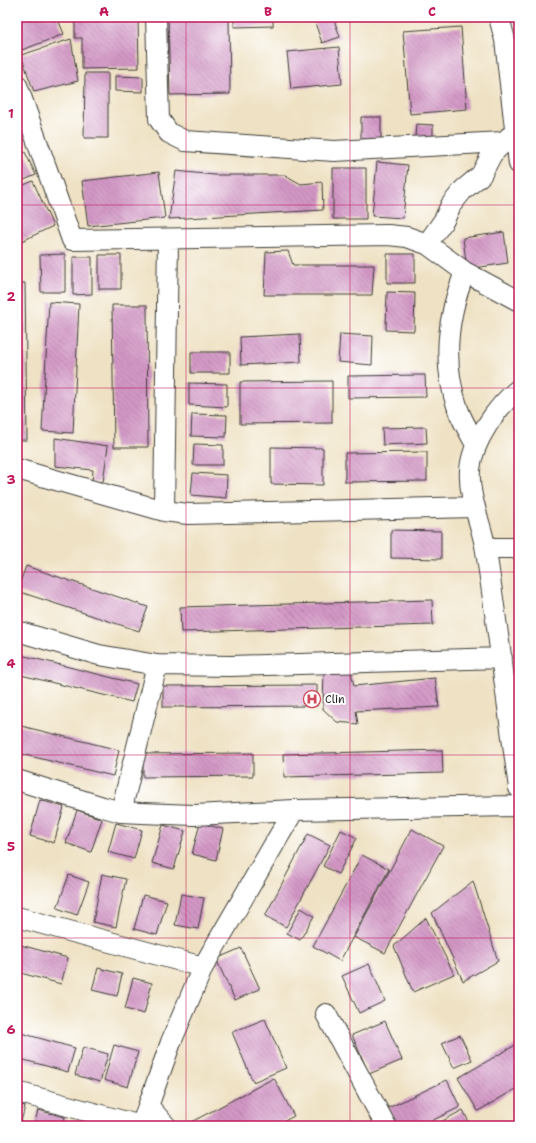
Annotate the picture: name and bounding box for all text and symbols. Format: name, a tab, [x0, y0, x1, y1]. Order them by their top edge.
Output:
text: A	[99, 3, 109, 20]
text: B	[264, 3, 272, 20]
text: C	[428, 3, 436, 20]
text: 1	[8, 105, 14, 122]
text: 2	[6, 288, 16, 305]
text: 3	[6, 471, 16, 488]
text: 4	[6, 655, 16, 672]
hospital icon: Clin	[302, 689, 322, 709]
place label: Clin	[325, 692, 345, 707]
text: 5	[7, 838, 15, 855]
text: 6	[6, 1021, 16, 1038]

